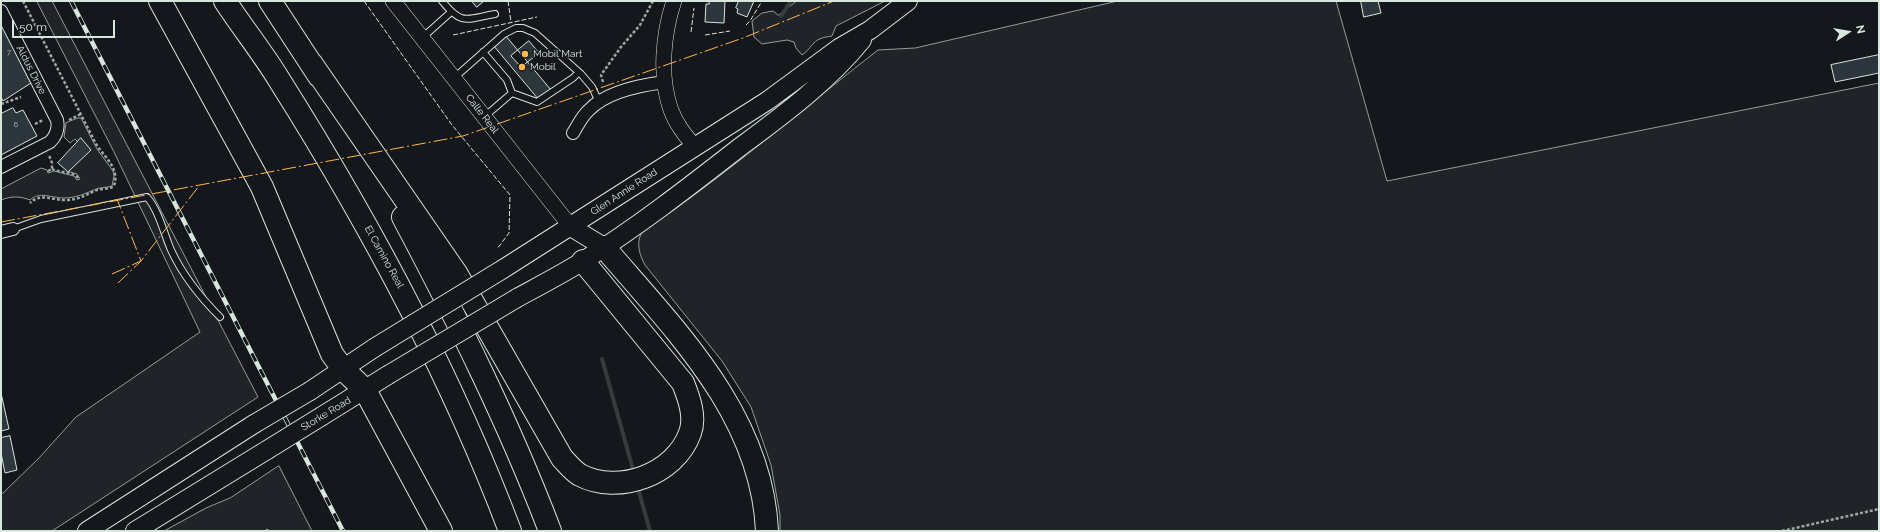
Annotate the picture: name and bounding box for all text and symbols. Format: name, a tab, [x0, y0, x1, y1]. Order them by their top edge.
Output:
scale bar	[14, 12, 117, 38]
north arrow	[1828, 12, 1868, 52]
text: 50 m	[19, 20, 47, 34]
text: N	[1853, 24, 1867, 35]
street label: Aldus Drive	[14, 44, 48, 96]
house number: 7	[7, 48, 11, 58]
place label: Mobil Mart	[533, 48, 582, 60]
marker: Mobil Mart	[520, 49, 530, 59]
place label: Mobil	[530, 61, 556, 73]
marker: Mobil	[517, 62, 527, 72]
street label: Calle Real	[463, 92, 501, 136]
house number: 6	[14, 120, 18, 130]
street label: Glen Annie Road	[588, 166, 660, 218]
street label: El Camino Real	[362, 224, 406, 290]
street label: Storke Road	[299, 394, 353, 434]

